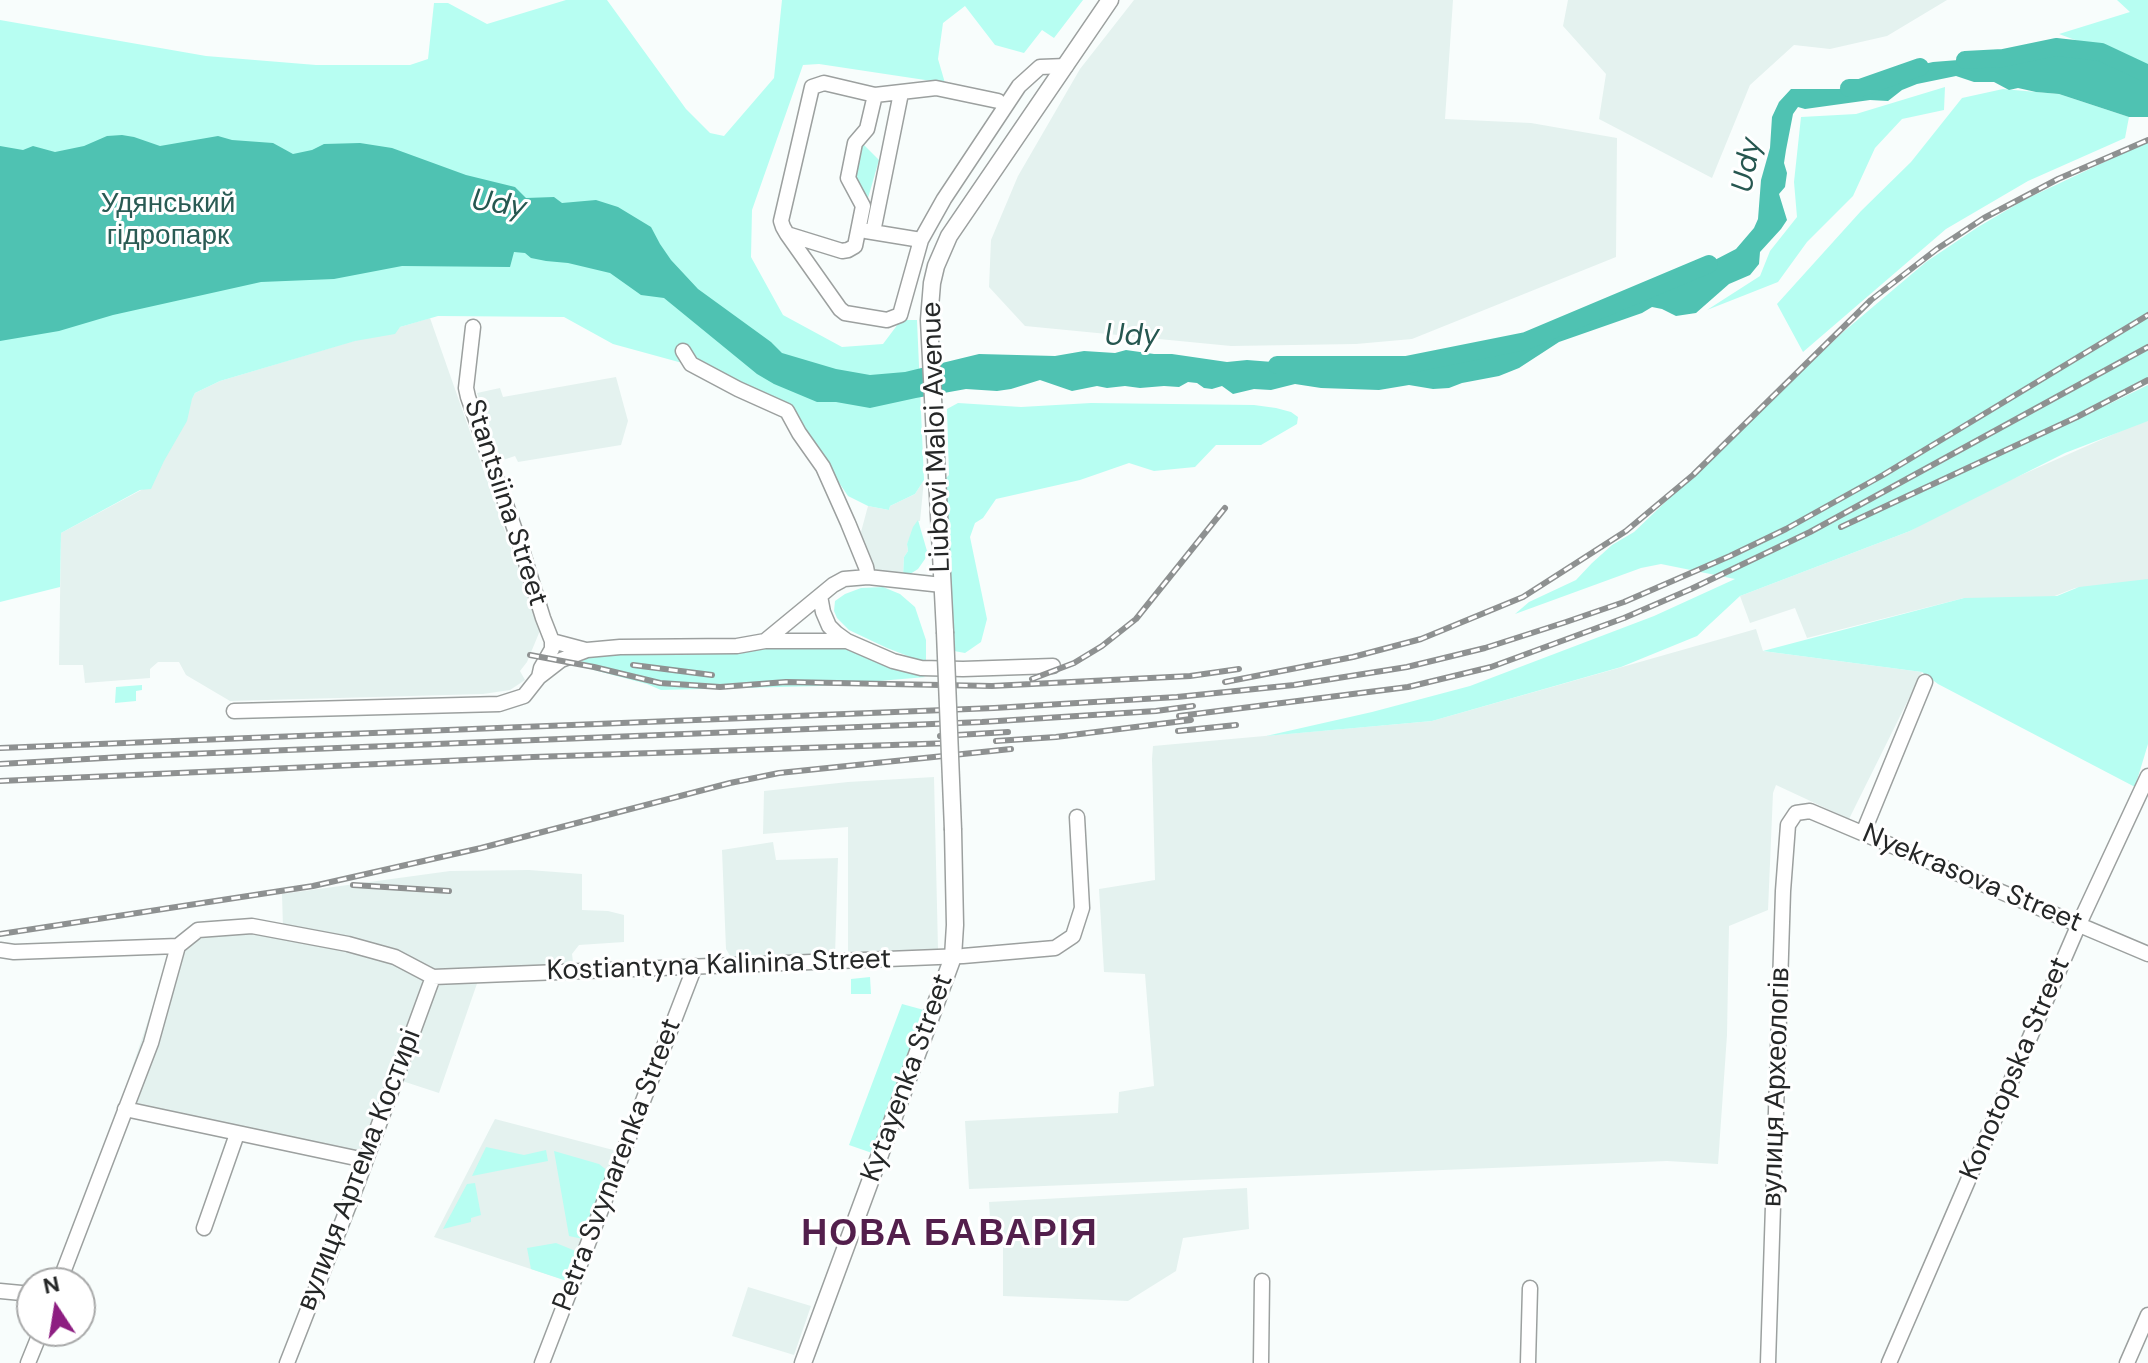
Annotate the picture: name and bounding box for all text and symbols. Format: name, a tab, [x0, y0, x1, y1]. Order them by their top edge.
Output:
water label: Udy	[1725, 135, 1771, 195]
water label: Udy	[469, 183, 529, 227]
park label: Удянський гідропарк	[101, 188, 235, 254]
street label: Liubovi Maloi Avenue	[915, 301, 959, 573]
water label: Udy	[1104, 319, 1160, 355]
street label: Stantsiina Street	[456, 396, 554, 610]
street label: Nyekrasova Street	[1857, 818, 2087, 940]
street label: Kostiantyna Kalinina Street	[546, 943, 892, 989]
street label: Konotopska Street	[1954, 952, 2078, 1186]
street label: вулиця Археологів	[1756, 967, 1798, 1207]
street label: Kytayenka Street	[855, 970, 961, 1186]
street label: Petra Svynarenka Street	[547, 1014, 689, 1316]
street label: вулиця Артема Костирі	[291, 1025, 429, 1315]
district label: НОВА БАВАРІЯ	[801, 1214, 1099, 1258]
north arrow	[16, 1267, 96, 1347]
text: N	[40, 1269, 62, 1301]

